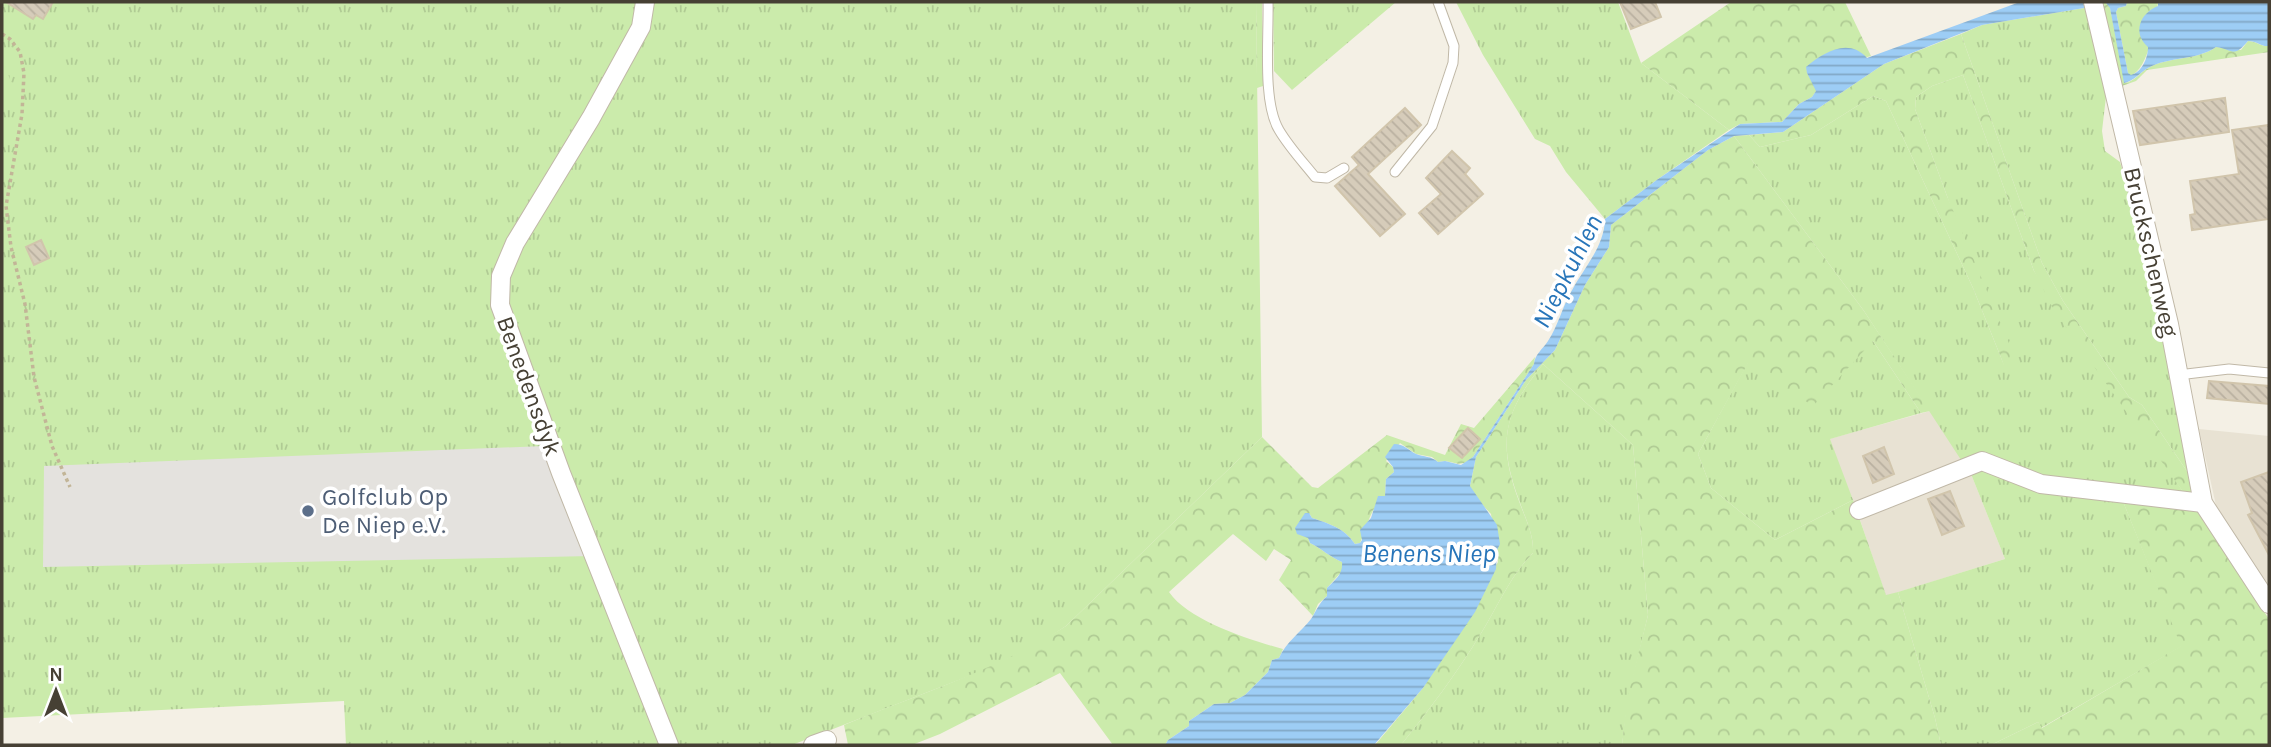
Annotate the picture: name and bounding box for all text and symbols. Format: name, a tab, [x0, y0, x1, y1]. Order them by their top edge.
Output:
street label: Bruckschenweg	[2118, 164, 2184, 340]
water label: Niepkuhlen	[1526, 209, 1609, 333]
street label: Benedensdyk	[491, 312, 567, 460]
place label: Golfclub Op De Niep e.V.	[322, 483, 448, 539]
marker: Golfclub Op De Niep e.V.	[300, 503, 316, 519]
water label: Benens Niep	[1362, 538, 1496, 569]
north arrow	[21, 656, 91, 726]
text: N	[49, 664, 63, 686]

